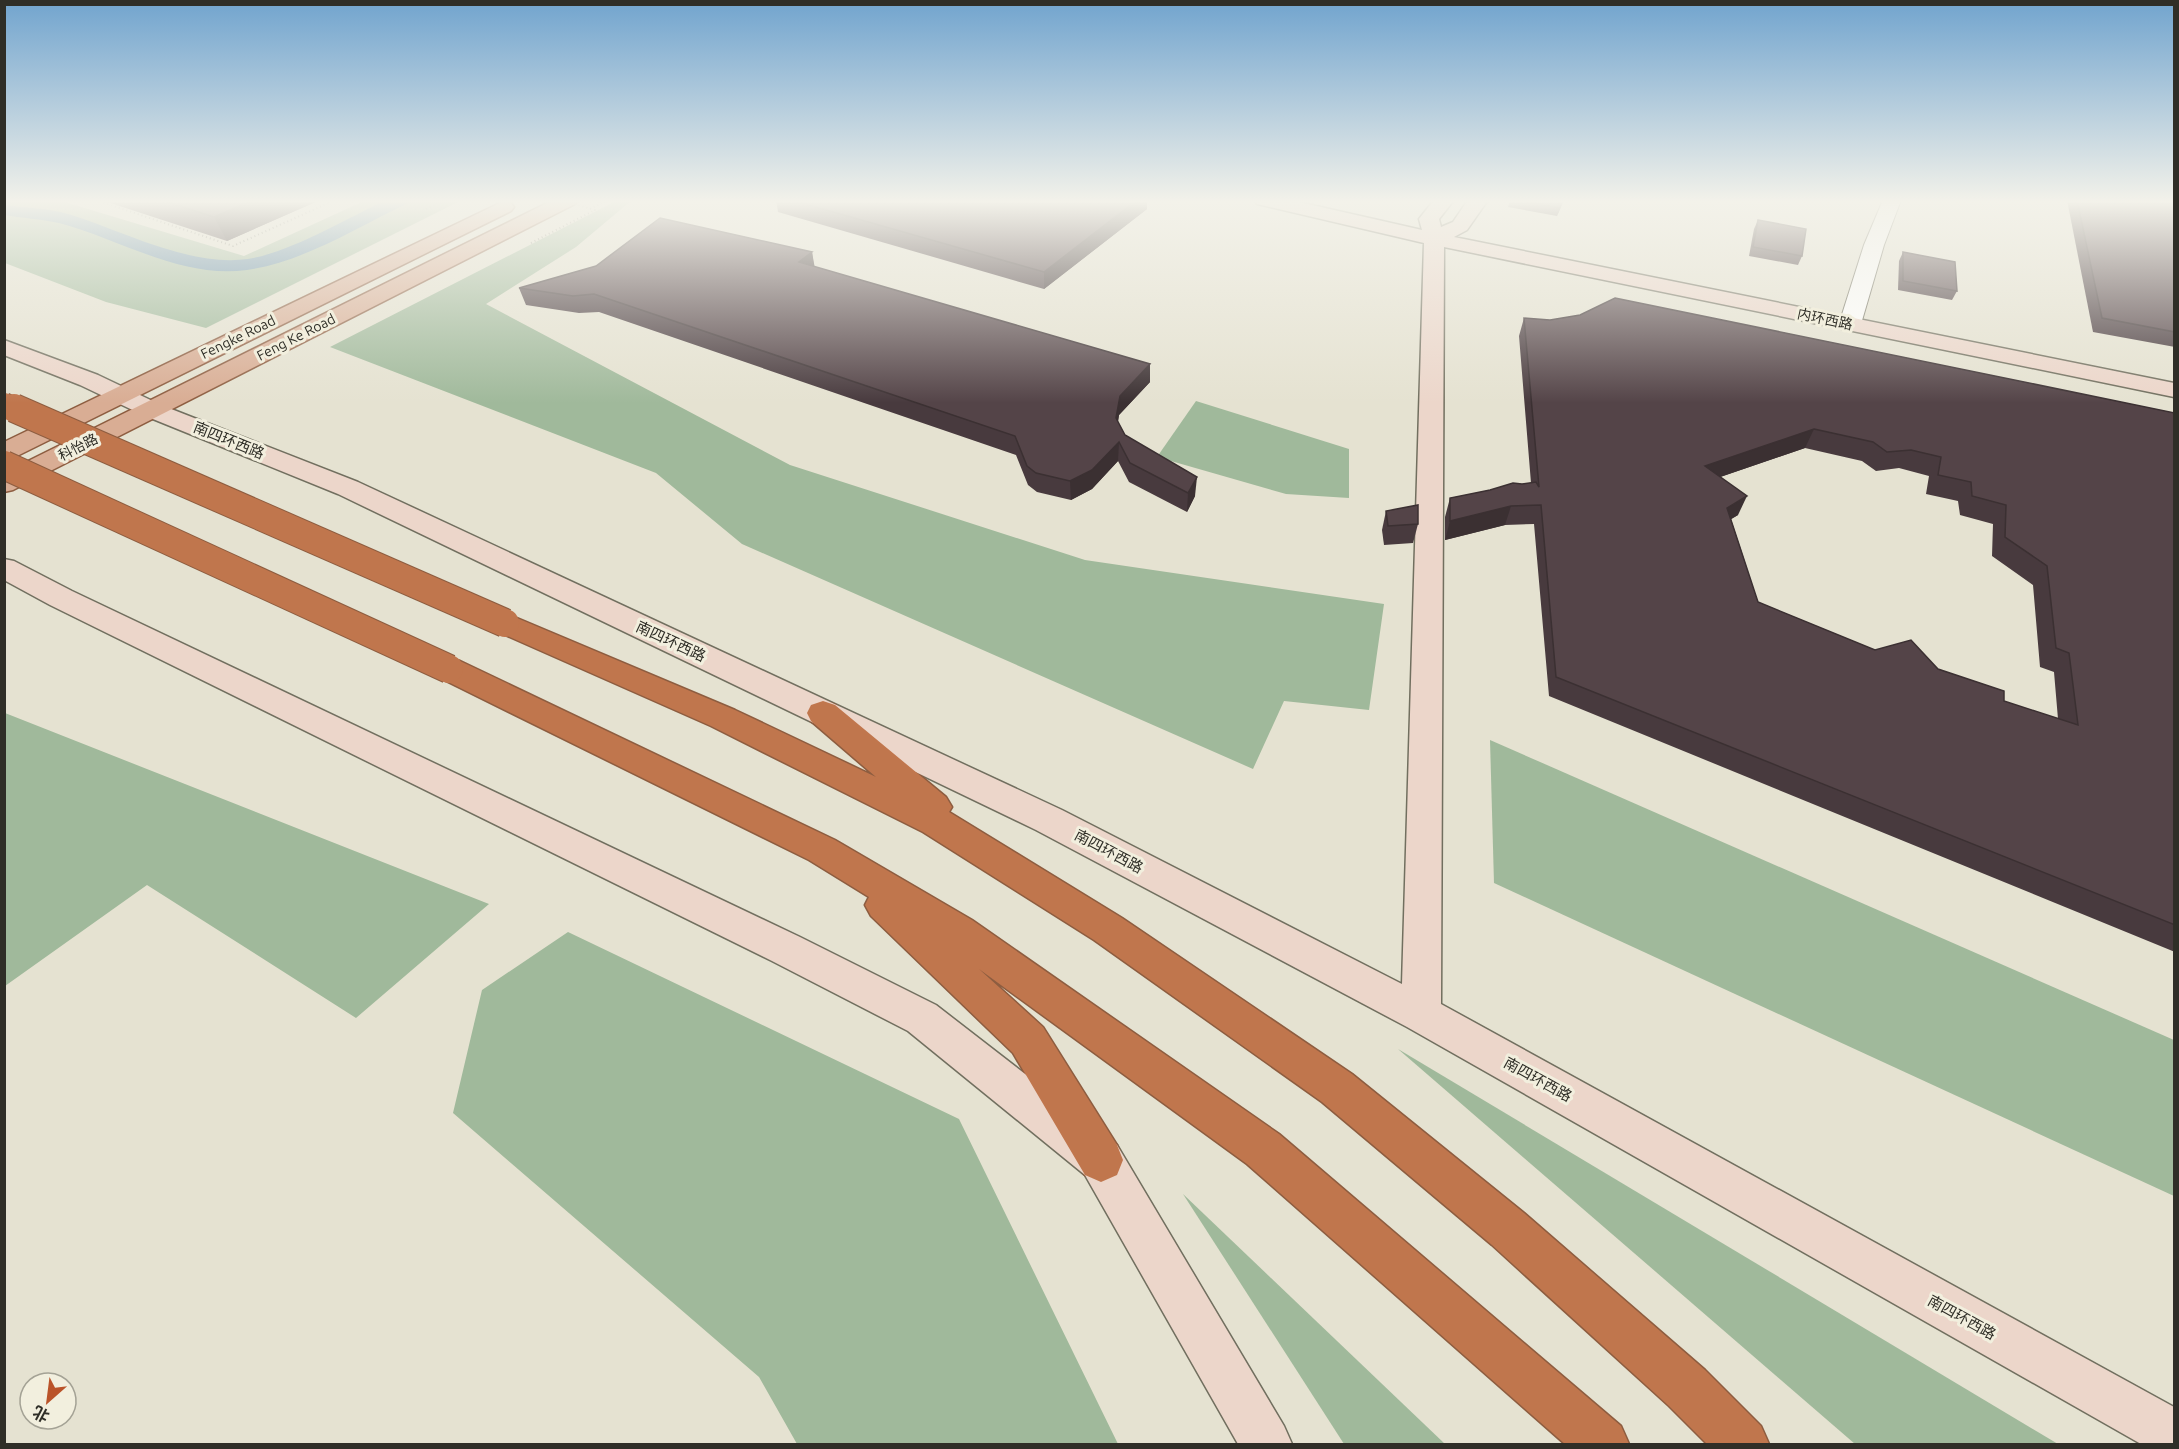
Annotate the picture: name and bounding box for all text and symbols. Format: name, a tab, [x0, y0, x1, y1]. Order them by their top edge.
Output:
street label: 内环西路	[1796, 305, 1854, 333]
street label: Feng Ke Road	[254, 310, 338, 364]
street label: Fengke Road	[198, 312, 278, 362]
street label: 南四环西路	[191, 418, 267, 462]
street label: 科怡路	[56, 430, 100, 464]
street label: 南四环西路	[633, 617, 709, 665]
street label: 南四环西路	[1072, 826, 1146, 876]
street label: 南四环西路	[1501, 1053, 1575, 1105]
street label: 南四环西路	[1925, 1291, 1999, 1343]
north arrow	[18, 1371, 78, 1431]
text: 北	[30, 1403, 52, 1426]

